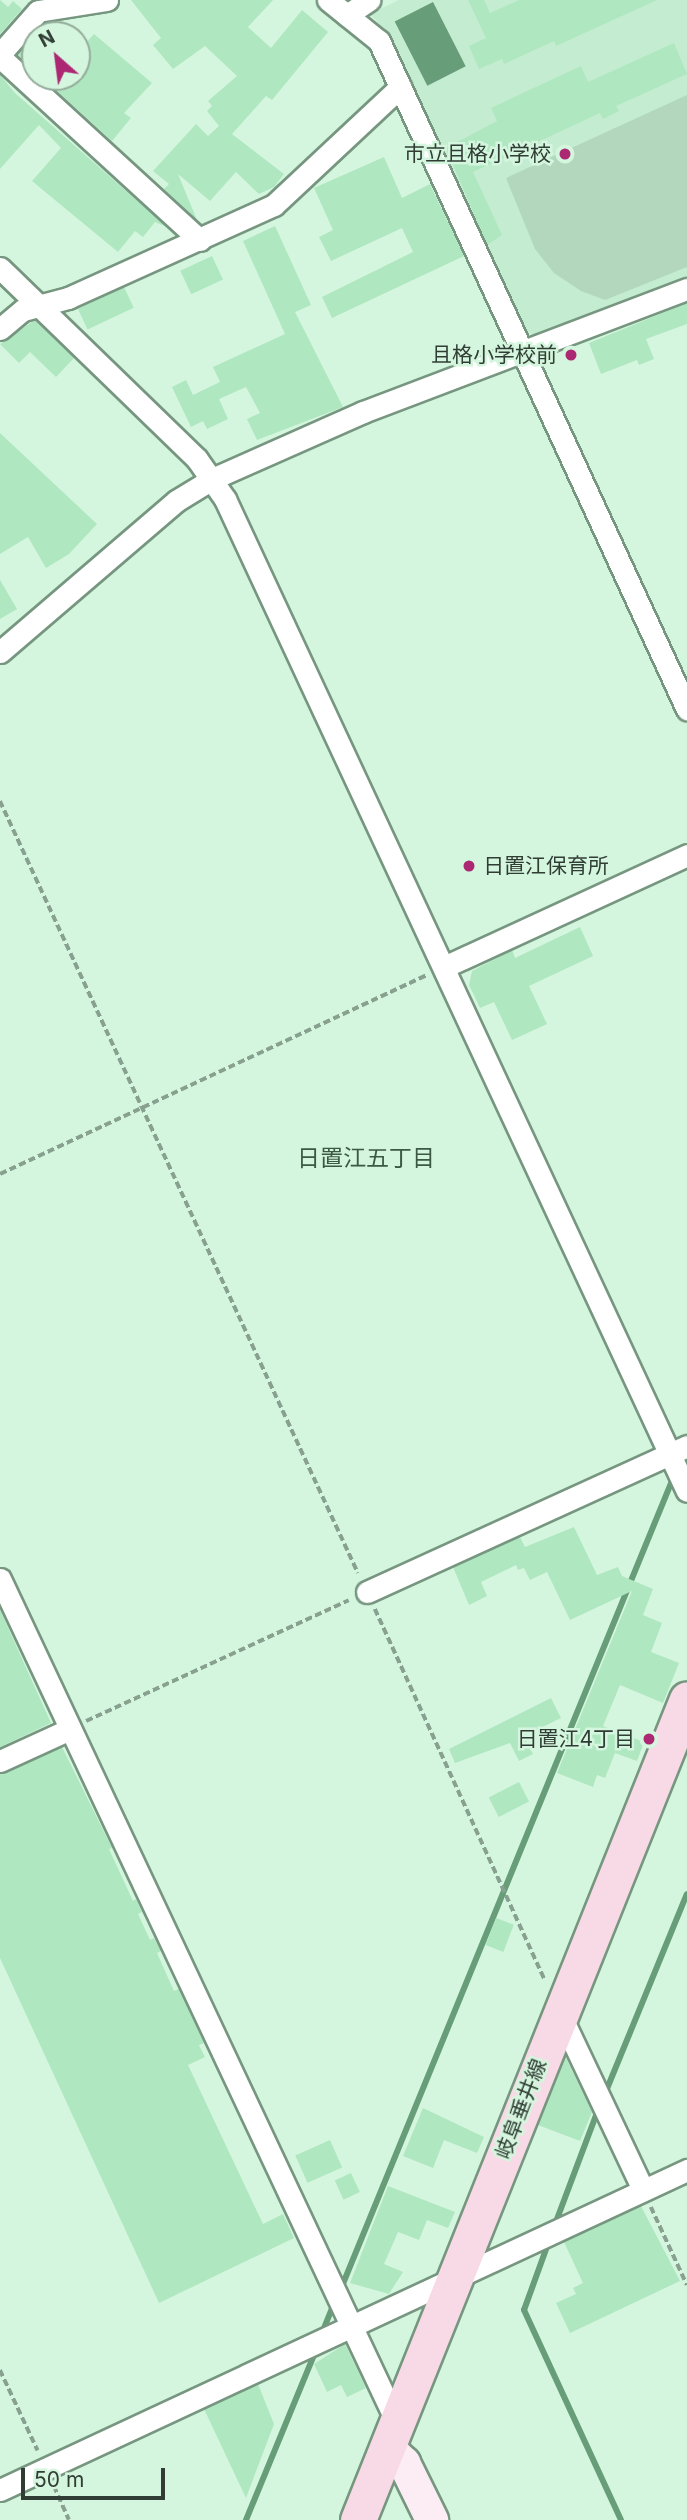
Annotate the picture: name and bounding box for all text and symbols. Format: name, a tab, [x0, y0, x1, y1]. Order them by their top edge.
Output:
north arrow	[21, 21, 91, 91]
text: N	[35, 25, 59, 52]
place label: 市立且格小学校	[404, 141, 551, 167]
marker: 市立且格小学校	[557, 146, 573, 162]
place label: 且格小学校前	[431, 342, 557, 368]
marker: 且格小学校前	[563, 347, 579, 363]
place label: 日置江保育所	[483, 853, 609, 879]
marker: 日置江保育所	[461, 858, 477, 874]
district label: 日置江五丁目	[297, 1144, 435, 1172]
place label: 日置江4丁目	[516, 1726, 635, 1752]
marker: 日置江4丁目	[641, 1731, 657, 1747]
street label: 岐阜垂井線	[490, 2055, 552, 2163]
scale bar	[24, 2454, 168, 2498]
text: 50 m	[34, 2467, 84, 2492]

